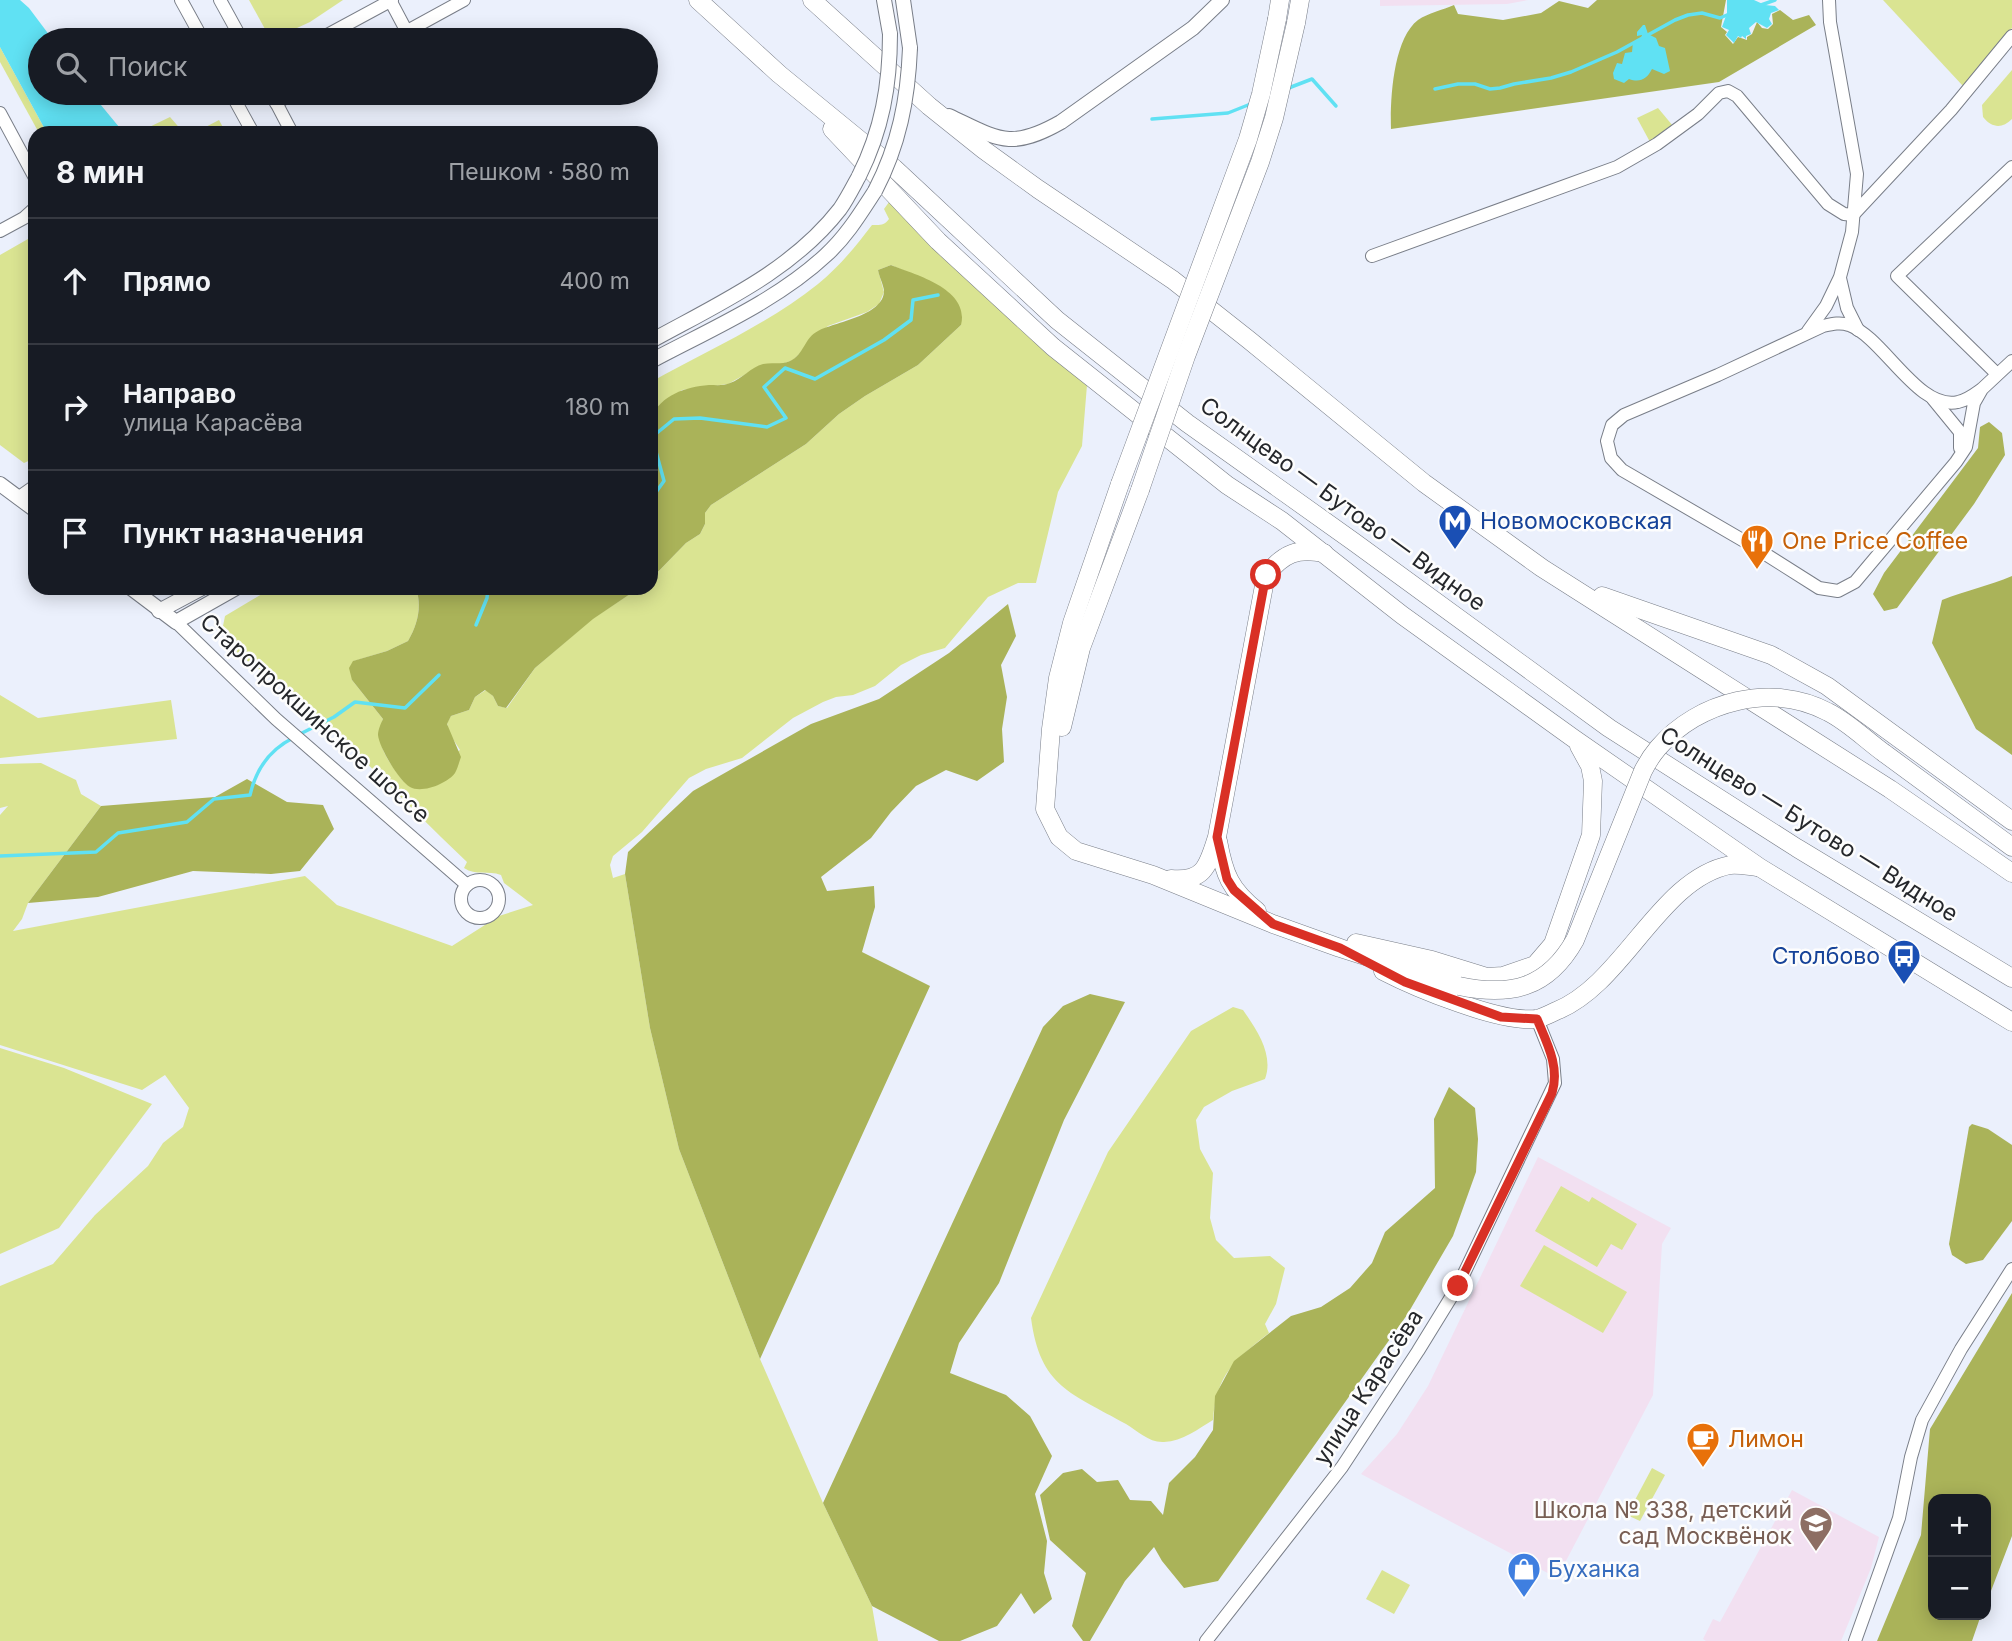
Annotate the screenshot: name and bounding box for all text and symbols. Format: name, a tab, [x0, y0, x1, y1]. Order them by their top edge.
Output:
search box	[28, 28, 658, 105]
icon: search	[52, 48, 90, 86]
text: Поиск	[108, 51, 187, 82]
text: 8 мин	[56, 154, 144, 190]
text: Пешком · 580 m	[448, 158, 630, 186]
icon: ahead	[56, 262, 94, 300]
text: Прямо	[123, 266, 211, 297]
text: 400 m	[560, 267, 630, 295]
text: Направо	[123, 378, 236, 409]
icon: right	[56, 388, 94, 426]
street label: Солнцево — Бутово — Видное	[1195, 391, 1491, 617]
text: 180 m	[565, 393, 630, 421]
text: улица Карасёва	[123, 409, 303, 437]
metro station icon: Новомосковская	[1436, 502, 1474, 551]
place label: Новомосковская	[1480, 507, 1672, 535]
icon: arrive	[56, 514, 94, 552]
text: Пункт назначения	[123, 518, 364, 549]
restaurant icon: One Price Coffee	[1738, 522, 1776, 571]
place label: One Price Coffee	[1782, 527, 1968, 555]
route start	[1250, 559, 1281, 590]
street label: Старопрокшинское шоссе	[194, 607, 436, 829]
street label: Солнцево — Бутово — Видное	[1655, 720, 1963, 928]
bus stop icon: Столбово	[1885, 937, 1923, 986]
place label: Столбово	[1772, 942, 1880, 970]
route end	[1442, 1270, 1473, 1301]
street label: улица Карасёва	[1307, 1304, 1429, 1470]
cafe icon: Лимон	[1684, 1420, 1722, 1469]
place label: Лимон	[1728, 1425, 1804, 1453]
map controls	[1928, 1494, 1991, 1620]
button: +	[1928, 1494, 1991, 1557]
place label: Школа № 338, детский сад Москвёнок	[1534, 1496, 1793, 1550]
school or university icon: Школа № 338, детский сад Москвёнок	[1797, 1504, 1835, 1553]
shop icon: Буханка	[1505, 1550, 1543, 1599]
place label: Буханка	[1548, 1555, 1640, 1583]
button: −	[1928, 1557, 1991, 1620]

